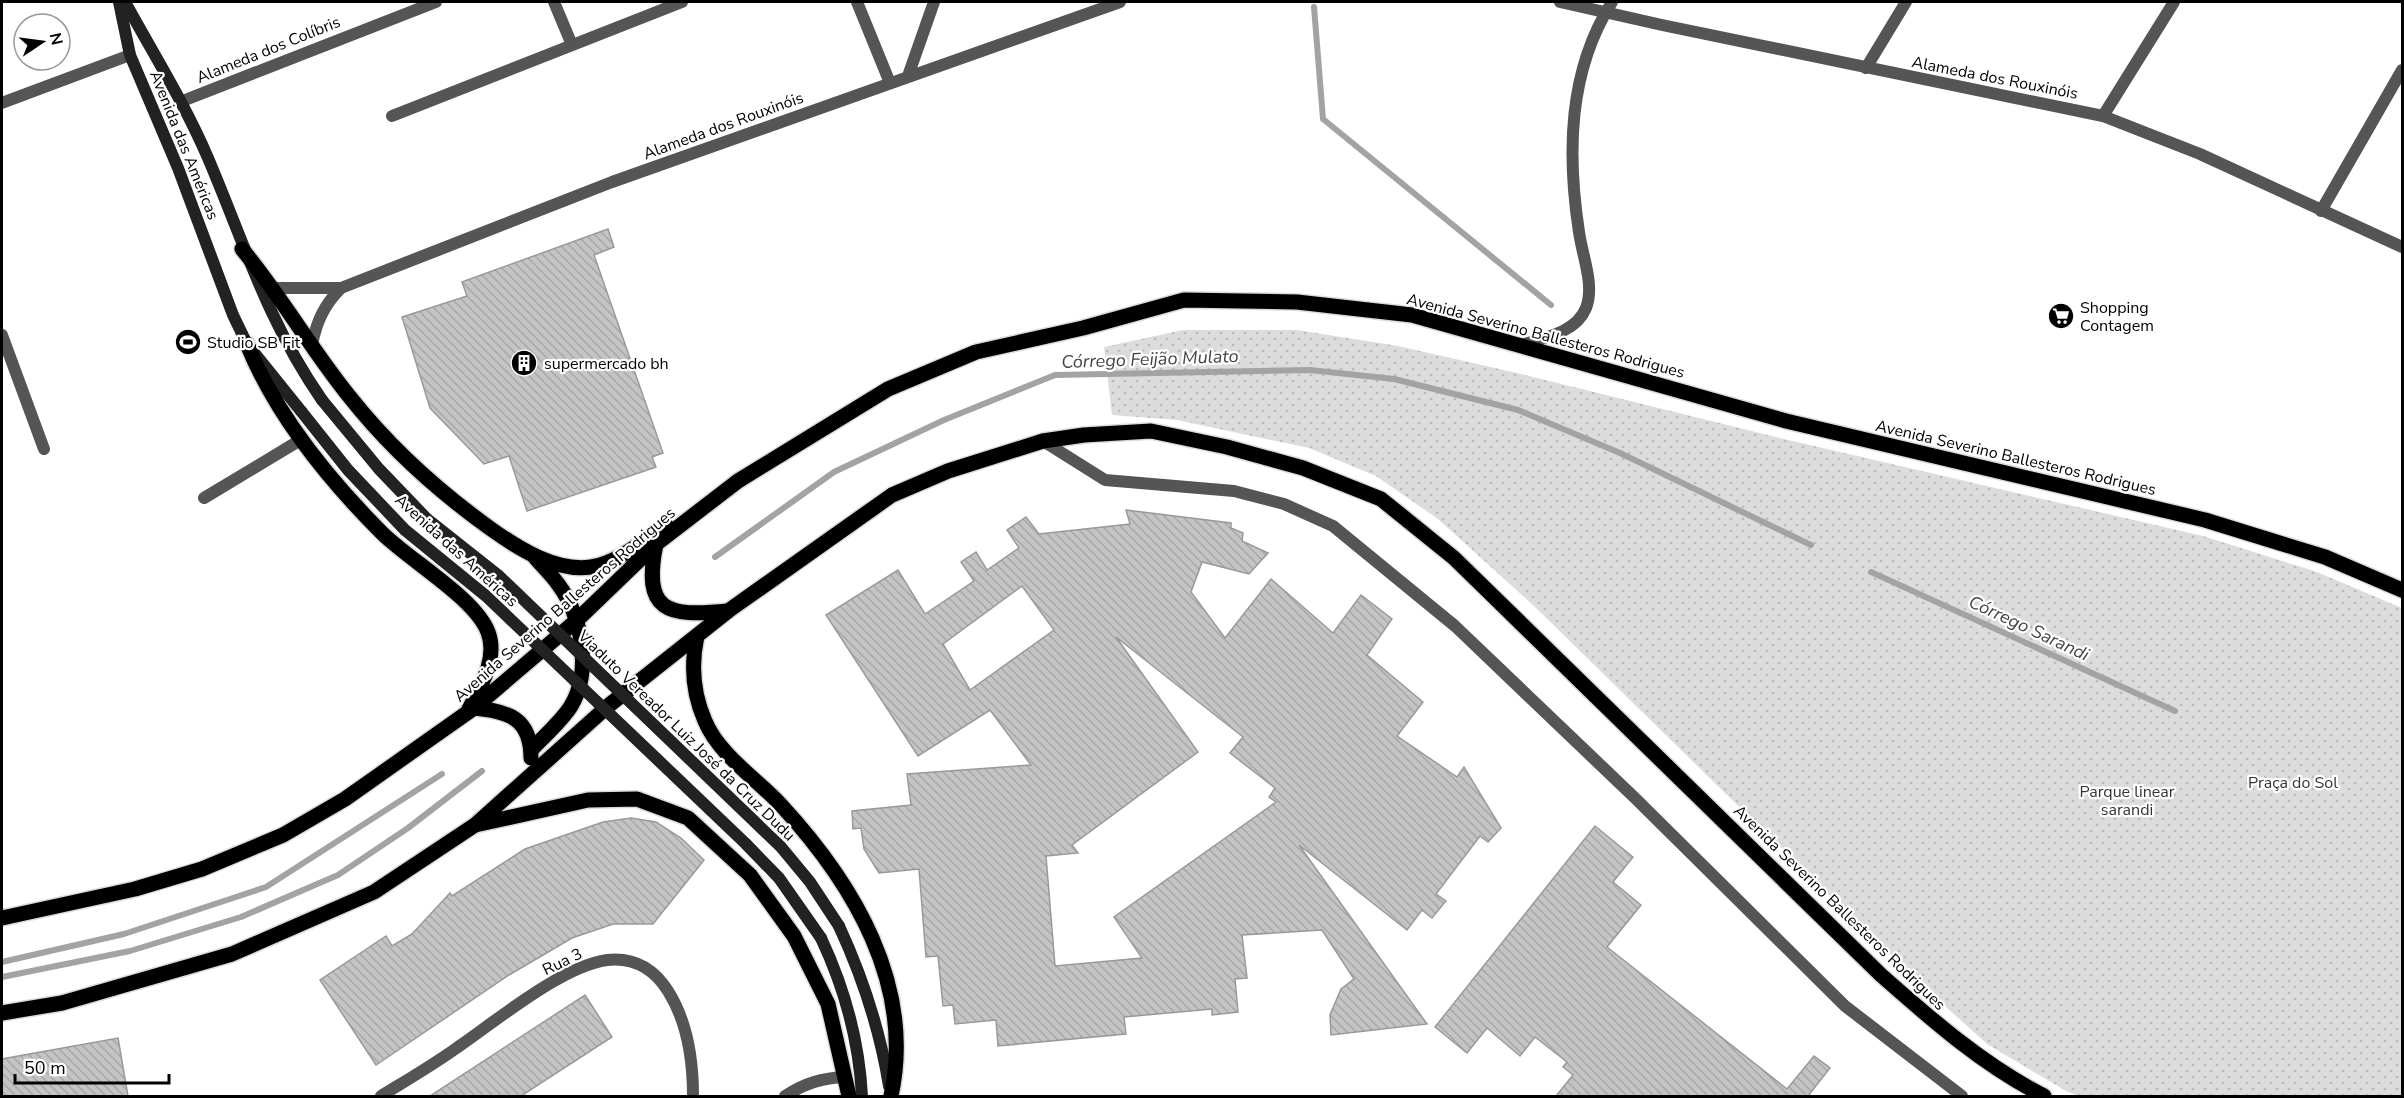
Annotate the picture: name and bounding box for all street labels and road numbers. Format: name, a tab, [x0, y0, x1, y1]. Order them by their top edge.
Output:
street label: Alameda dos Colíbris	[193, 11, 344, 89]
street label: Alameda dos Rouxinóis	[1910, 51, 2080, 105]
street label: Avenida das Américas	[144, 68, 224, 223]
street label: Alameda dos Rouxinóis	[640, 87, 806, 165]
street label: Avenida Severino Ballesteros Rodrigues	[1404, 288, 1687, 384]
street label: Avenida Severino Ballesteros Rodrigues	[1874, 415, 2158, 501]
street label: Avenida das Américas	[390, 489, 523, 612]
street label: Avenida Severino Ballesteros Rodrigues	[449, 502, 680, 707]
street label: Viaduto Vereador Luiz José da Cruz Dudu	[572, 625, 800, 846]
street label: Avenida Severino Ballesteros Rodrigues	[1728, 800, 1950, 1015]
street label: Rua 3	[539, 943, 586, 981]

